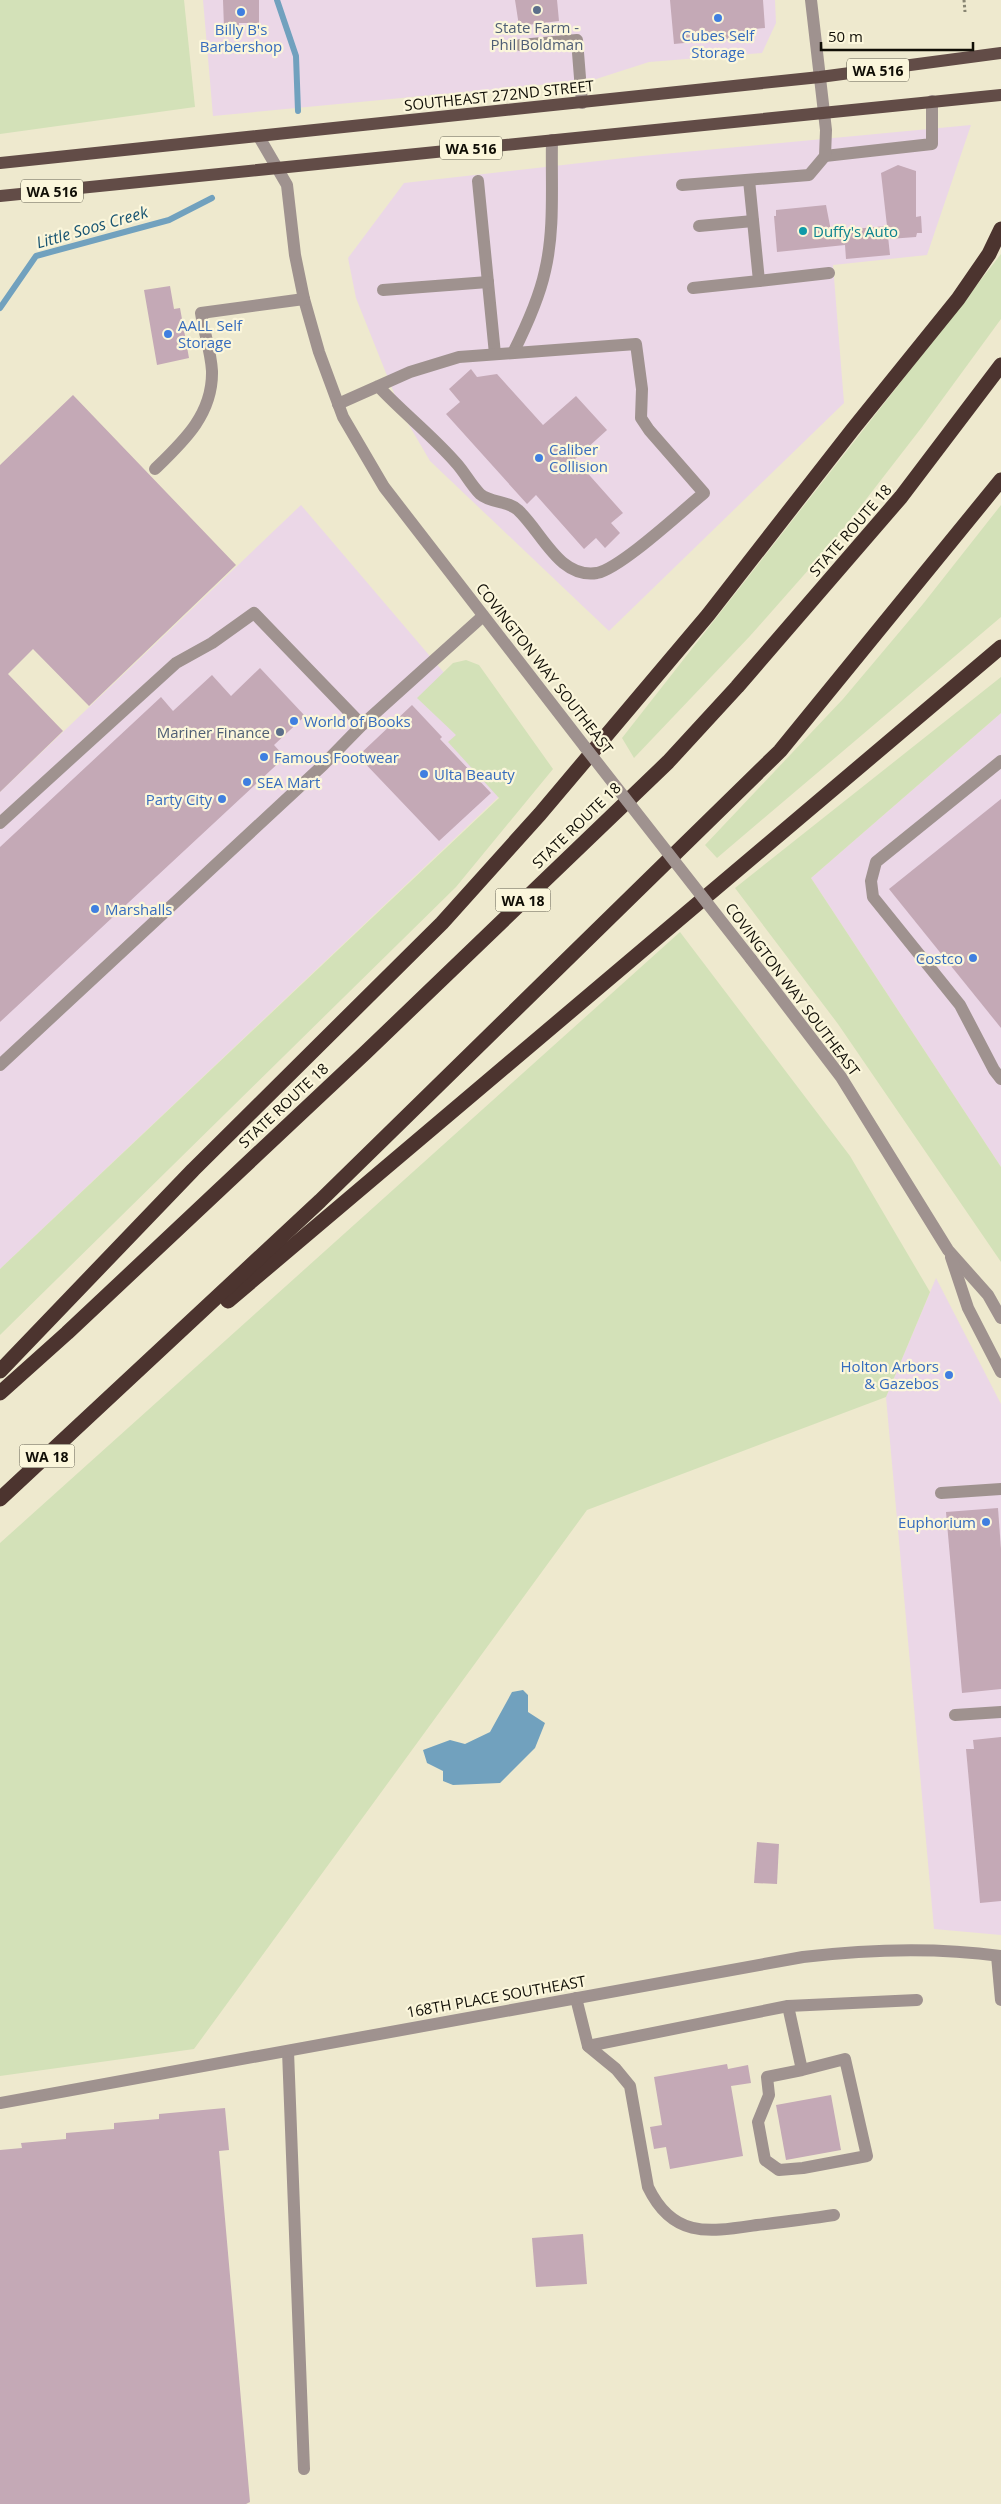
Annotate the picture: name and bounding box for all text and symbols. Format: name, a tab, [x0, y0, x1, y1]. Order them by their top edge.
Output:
marker: State Farm - Phil Boldman	[531, 4, 543, 16]
marker: Billy B's Barbershop	[235, 6, 247, 18]
marker: Cubes Self Storage	[712, 12, 724, 24]
place label: State Farm - Phil Boldman	[491, 17, 583, 54]
place label: Billy B's Barbershop	[200, 19, 282, 56]
scale bar	[821, 20, 974, 52]
place label: Cubes Self Storage	[682, 25, 755, 62]
text: 50 m	[828, 26, 863, 46]
road number: WA 516	[847, 58, 909, 82]
street label: SOUTHEAST 272ND STREET	[403, 75, 596, 115]
road number: WA 516	[440, 136, 502, 160]
road number: WA 516	[21, 180, 83, 202]
water label: Little Soos Creek	[34, 200, 151, 253]
place label: Duffy's Auto	[813, 221, 898, 241]
marker: Duffy's Auto	[797, 225, 809, 237]
place label: AALL Self Storage	[178, 315, 243, 352]
marker: AALL Self Storage	[162, 328, 174, 340]
place label: Caliber Collision	[549, 439, 608, 476]
marker: Caliber Collision	[533, 452, 545, 464]
street label: STATE ROUTE 18	[804, 480, 896, 580]
street label: COVINGTON WAY SOUTHEAST	[472, 578, 618, 758]
place label: World of Books	[304, 711, 411, 731]
marker: World of Books	[288, 715, 300, 727]
place label: Mariner Finance	[157, 722, 270, 742]
marker: Mariner Finance	[274, 726, 286, 738]
place label: Famous Footwear	[274, 747, 399, 767]
marker: Famous Footwear	[258, 751, 270, 763]
place label: Ulta Beauty	[434, 764, 515, 784]
marker: Ulta Beauty	[418, 768, 430, 780]
place label: SEA Mart	[257, 772, 320, 792]
marker: SEA Mart	[241, 776, 253, 788]
street label: STATE ROUTE 18	[527, 778, 625, 872]
place label: Party City	[146, 789, 212, 809]
marker: Party City	[216, 793, 228, 805]
road number: WA 18	[496, 888, 550, 912]
street label: COVINGTON WAY SOUTHEAST	[721, 898, 865, 1080]
place label: Marshalls	[105, 899, 172, 919]
marker: Marshalls	[89, 903, 101, 915]
place label: Costco	[916, 948, 963, 968]
marker: Costco	[967, 952, 979, 964]
street label: STATE ROUTE 18	[234, 1058, 332, 1152]
place label: Holton Arbors & Gazebos	[841, 1356, 939, 1393]
marker: Holton Arbors & Gazebos	[943, 1369, 955, 1381]
road number: WA 18	[20, 1444, 74, 1468]
place label: Euphorium	[898, 1512, 976, 1532]
marker: Euphorium	[980, 1516, 992, 1528]
street label: 168TH PLACE SOUTHEAST	[405, 1970, 588, 2022]

